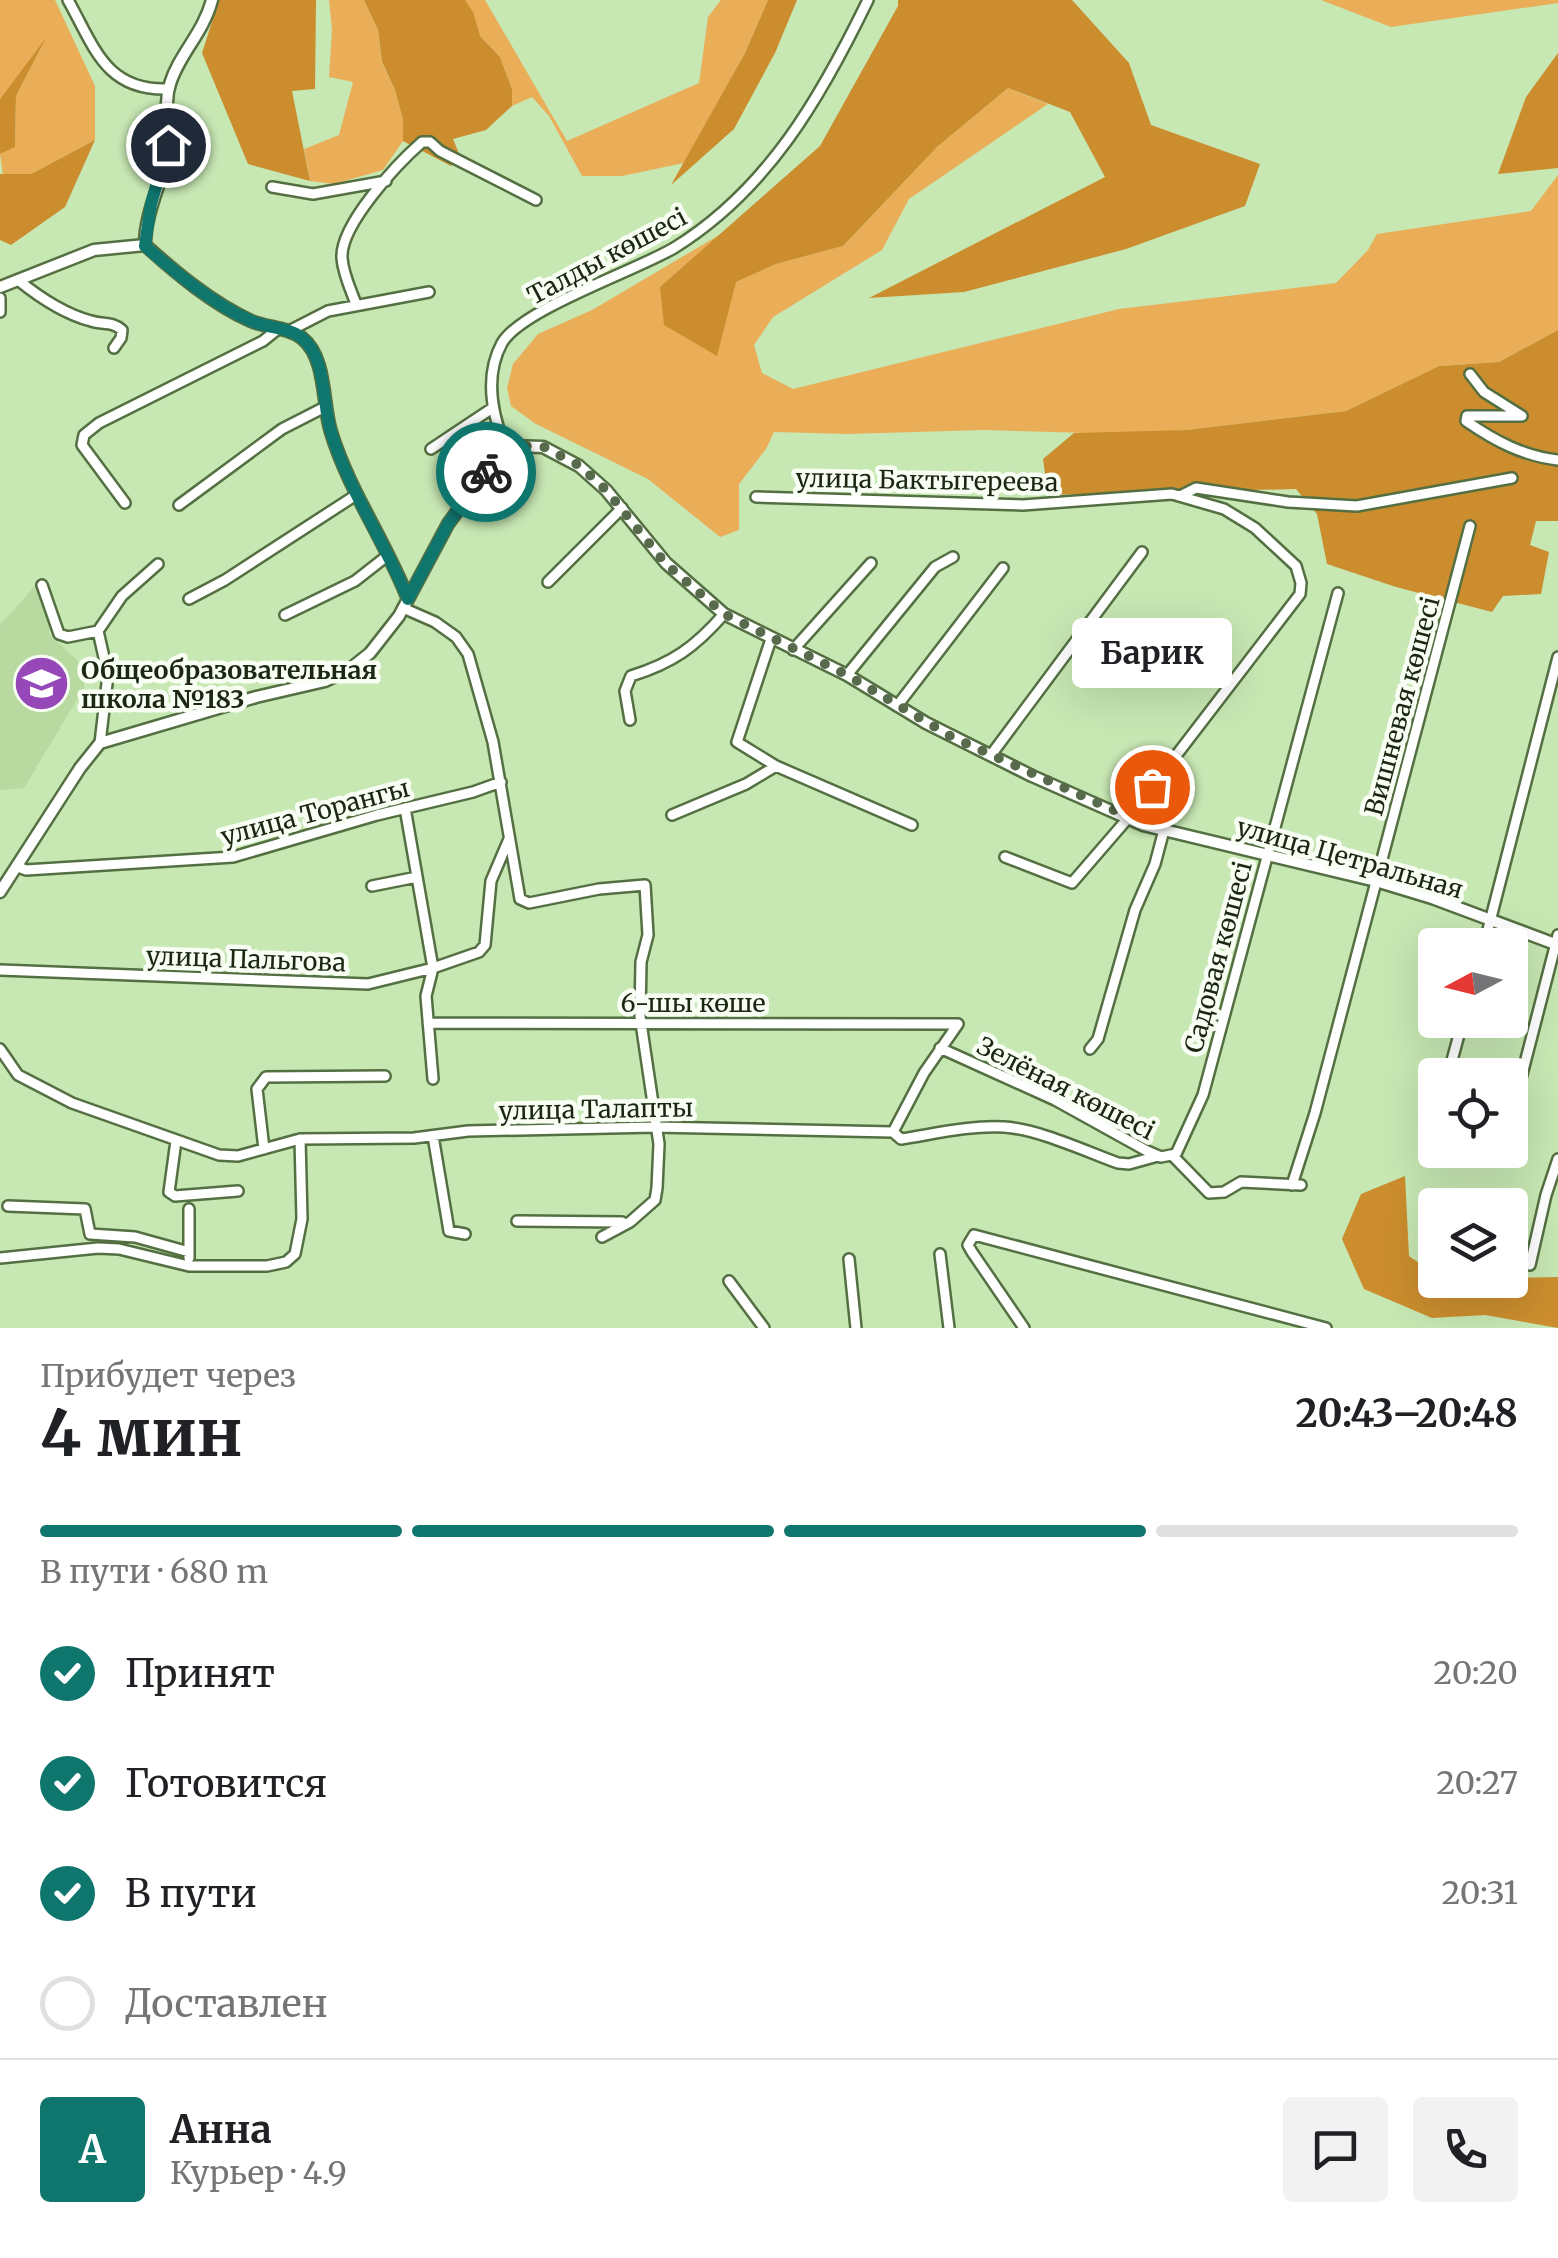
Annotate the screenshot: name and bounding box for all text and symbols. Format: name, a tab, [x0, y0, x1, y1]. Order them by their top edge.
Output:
pin	[126, 103, 211, 188]
icon: home	[141, 118, 196, 173]
street label: Талды көшесі	[522, 201, 692, 311]
courier	[436, 422, 536, 522]
icon: bike	[459, 445, 514, 500]
street label: улица Бактыгереева	[795, 462, 1059, 498]
street label: Вишневая көшесі	[1357, 593, 1447, 819]
callout: Барик	[1072, 617, 1232, 687]
text: Барик	[1100, 633, 1204, 673]
school or university icon: Общеобразовательная школа №183	[12, 654, 72, 714]
place label: Общеобразовательная школа №183	[81, 654, 377, 715]
pin	[1110, 745, 1195, 830]
icon: bag	[1125, 760, 1180, 815]
street label: улица Торангы	[217, 771, 413, 853]
street label: улица Цетральная	[1233, 810, 1467, 906]
street label: Садовая көшесі	[1177, 858, 1259, 1056]
north arrow	[1418, 928, 1528, 1038]
map controls	[1418, 928, 1528, 1298]
street label: улица Пальгова	[145, 940, 347, 978]
street label: 6-шы көше	[620, 987, 766, 1019]
street label: Зелёная көшесі	[972, 1029, 1160, 1147]
button: locate	[1418, 1058, 1528, 1168]
street label: улица Талапты	[498, 1091, 694, 1127]
button: layers	[1418, 1188, 1528, 1298]
text: Прибудет через	[40, 1356, 296, 1396]
text: 20:43–20:48	[1296, 1390, 1518, 1437]
text: 4 мин	[40, 1392, 243, 1474]
text: В пути · 680 m	[40, 1552, 268, 1592]
icon: check	[40, 1646, 95, 1701]
text: Принят	[125, 1650, 275, 1697]
text: 20:20	[1433, 1653, 1518, 1693]
icon: check	[40, 1756, 95, 1811]
text: Готовится	[125, 1760, 327, 1807]
text: 20:27	[1436, 1763, 1518, 1803]
icon: check	[40, 1866, 95, 1921]
text: В пути	[125, 1870, 257, 1917]
text: 20:31	[1441, 1873, 1518, 1913]
text: Доставлен	[125, 1980, 328, 2027]
button: chat	[1283, 2097, 1388, 2202]
button: phone	[1413, 2097, 1518, 2202]
text: Анна	[170, 2106, 272, 2153]
text: А	[79, 2126, 106, 2173]
text: Курьер · 4.9	[170, 2153, 347, 2193]

